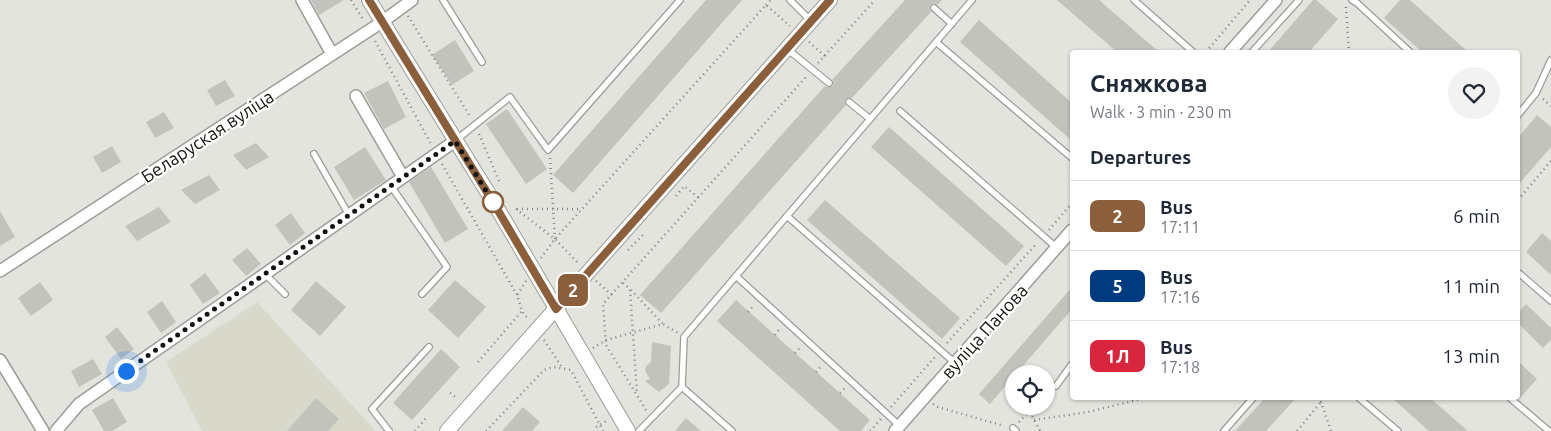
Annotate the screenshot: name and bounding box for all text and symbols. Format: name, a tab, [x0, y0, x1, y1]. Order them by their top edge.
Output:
button: heart	[1448, 67, 1500, 119]
text: Сняжкова	[1090, 70, 1207, 97]
street label: Беларуская вуліца	[137, 86, 277, 186]
text: Walk · 3 min · 230 m	[1090, 103, 1232, 121]
text: Departures	[1090, 146, 1191, 168]
unlabelled marker	[482, 191, 504, 213]
text: Bus	[1160, 196, 1193, 218]
text: 6 min	[1453, 205, 1500, 227]
text: 2	[1112, 206, 1123, 226]
text: 17:11	[1160, 218, 1200, 236]
text: Bus	[1160, 266, 1193, 288]
line badge: 2	[557, 274, 589, 306]
text: 11 min	[1442, 275, 1500, 297]
text: 5	[1112, 276, 1123, 296]
text: 2	[568, 280, 578, 300]
street label: вуліца Панова	[937, 280, 1031, 382]
text: 17:16	[1160, 288, 1200, 306]
text: Bus	[1160, 336, 1193, 358]
text: 13 min	[1442, 345, 1500, 367]
text: 1Л	[1106, 346, 1129, 366]
text: 17:18	[1160, 358, 1200, 376]
your location	[114, 359, 139, 384]
map controls	[1005, 365, 1055, 415]
button: locate	[1005, 365, 1055, 415]

